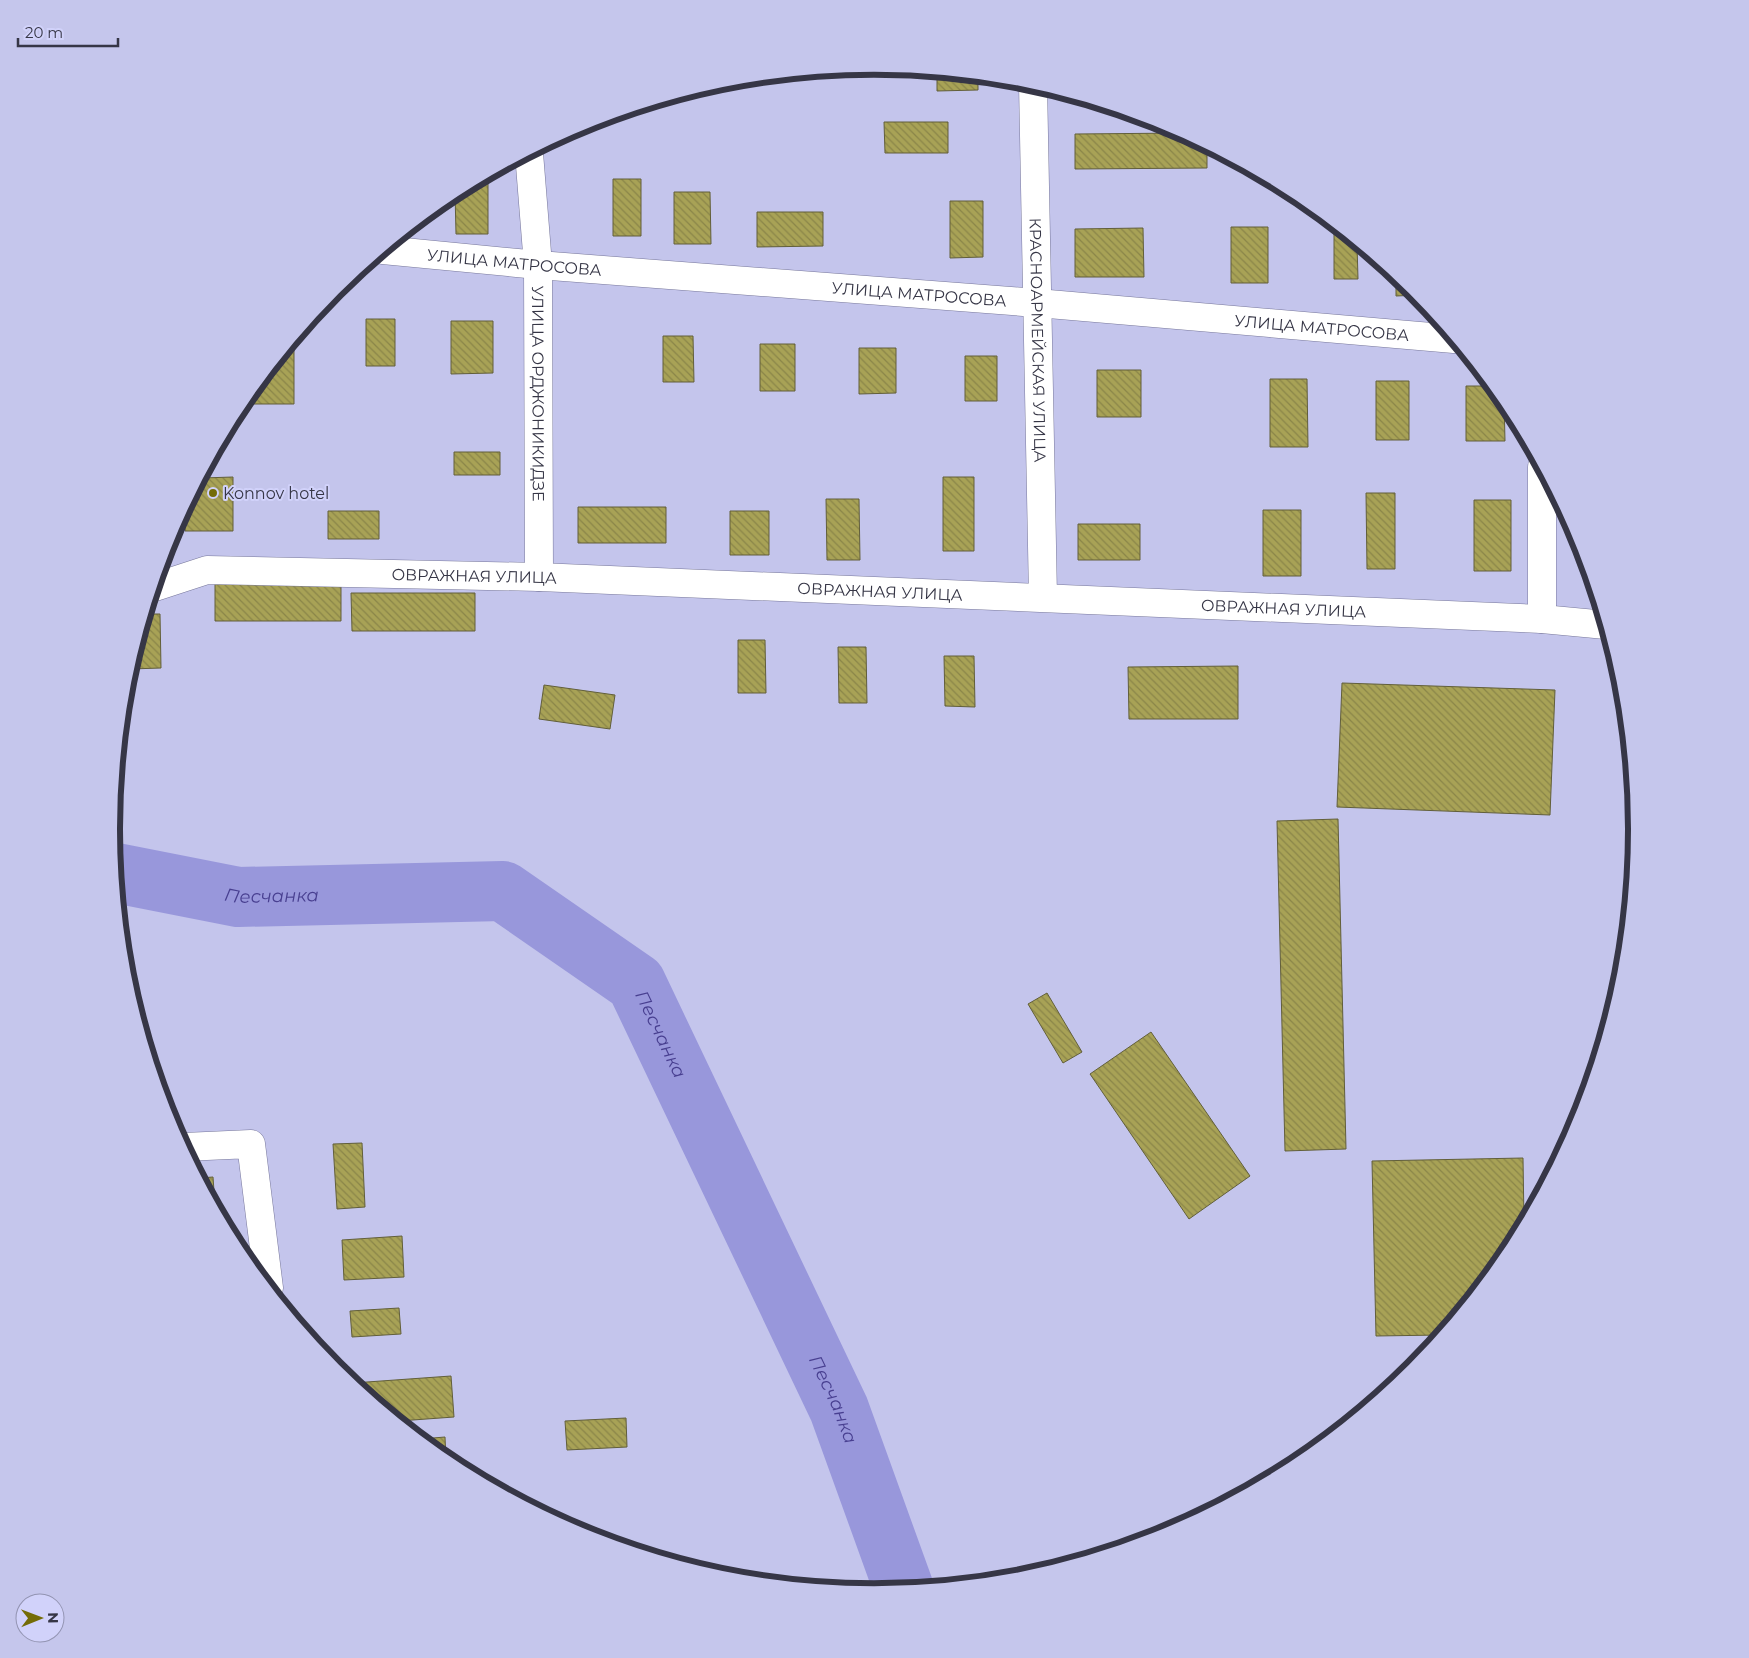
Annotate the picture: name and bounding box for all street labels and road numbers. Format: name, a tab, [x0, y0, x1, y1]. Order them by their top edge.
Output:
street label: КРАСНОАРМЕЙСКАЯ УЛИЦА	[1026, 218, 1050, 462]
street label: УЛИЦА МАТРОСОВА	[426, 245, 602, 279]
street label: УЛИЦА МАТРОСОВА	[831, 278, 1007, 310]
street label: УЛИЦА ОРДЖОНИКИДЗЕ	[529, 286, 548, 501]
street label: УЛИЦА МАТРОСОВА	[1234, 311, 1410, 345]
street label: ОВРАЖНАЯ УЛИЦА	[391, 564, 557, 587]
street label: ОВРАЖНАЯ УЛИЦА	[797, 578, 963, 604]
street label: ОВРАЖНАЯ УЛИЦА	[1201, 595, 1367, 621]

